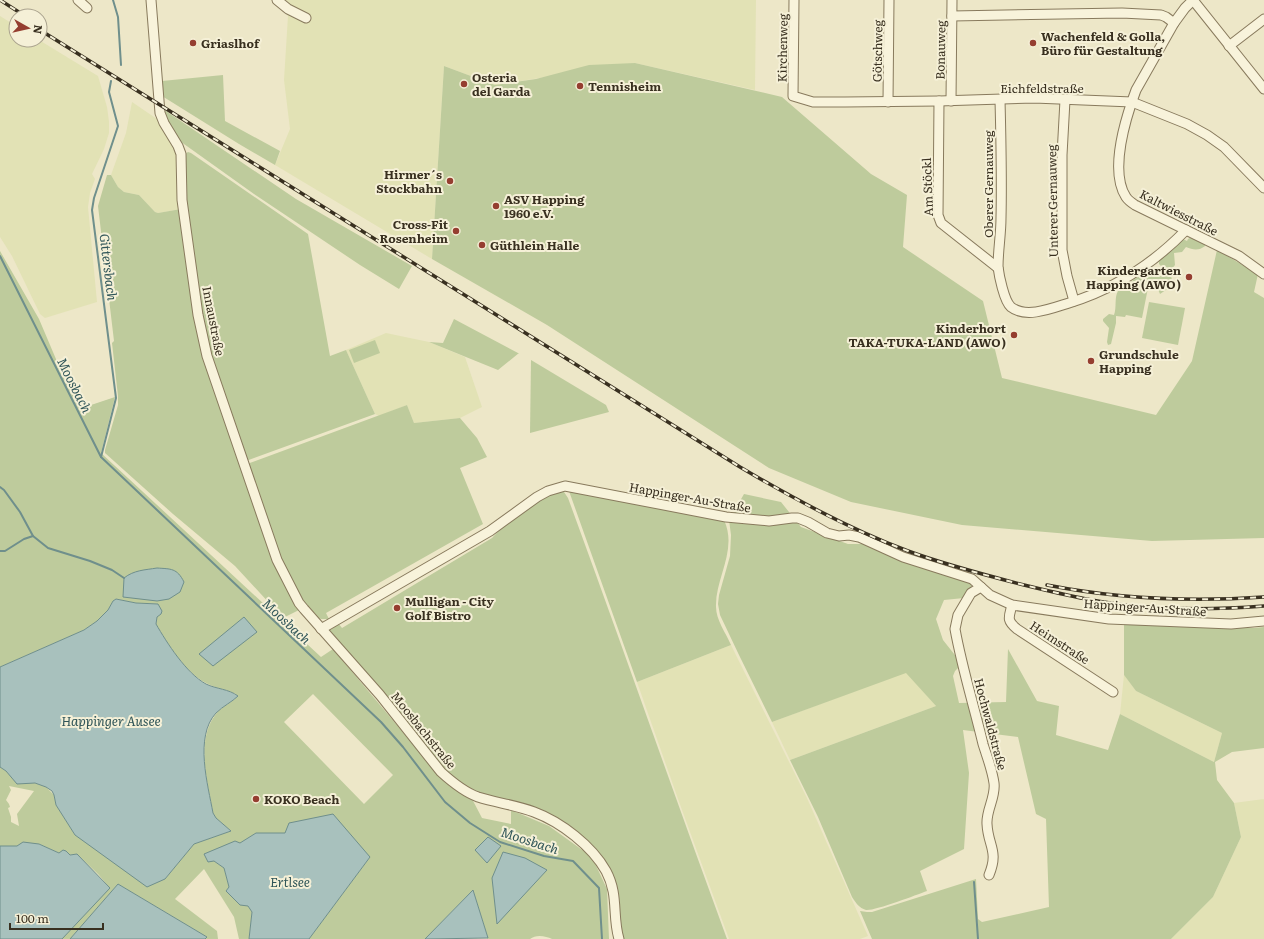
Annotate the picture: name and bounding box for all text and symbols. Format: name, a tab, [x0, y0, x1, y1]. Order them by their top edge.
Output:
north arrow	[8, 8, 48, 48]
street label: Kirchenweg	[772, 13, 792, 83]
street label: Götschweg	[867, 19, 887, 82]
street label: Bonauweg	[930, 20, 950, 80]
text: N	[30, 24, 47, 35]
place label: Wachenfeld & Golla, Büro für Gestaltung	[1041, 27, 1165, 59]
place label: Griaslhof	[201, 34, 261, 52]
marker: Griaslhof	[188, 38, 198, 48]
marker: Wachenfeld & Golla, Büro für Gestaltung	[1028, 38, 1038, 48]
place label: Osteria del Garda	[472, 68, 531, 100]
place label: Tennisheim	[588, 77, 661, 95]
marker: Osteria del Garda	[459, 79, 469, 89]
street label: Eichfeldstraße	[1000, 79, 1084, 97]
marker: Tennisheim	[575, 81, 585, 91]
street label: Oberer Gernauweg	[979, 130, 997, 238]
street label: Unterer Gernauweg	[1042, 144, 1062, 258]
street label: Am Stöckl	[917, 157, 937, 217]
place label: Hirmer´s Stockbahn	[376, 165, 443, 197]
marker: Hirmer´s Stockbahn	[445, 176, 455, 186]
street label: Kaltwiesstraße	[1137, 184, 1221, 240]
place label: ASV Happing 1960 e.V.	[504, 190, 585, 222]
marker: ASV Happing 1960 e.V.	[491, 201, 501, 211]
place label: Cross-Fit Rosenheim	[380, 215, 449, 247]
marker: Cross-Fit Rosenheim	[451, 226, 461, 236]
water label: Gittersbach	[95, 232, 123, 302]
place label: Güthlein Halle	[490, 236, 579, 254]
marker: Güthlein Halle	[477, 240, 487, 250]
place label: Kindergarten Happing (AWO)	[1086, 261, 1182, 293]
marker: Kindergarten Happing (AWO)	[1184, 272, 1194, 282]
street label: Innaustraße	[198, 285, 230, 357]
place label: Kinderhort TAKA-TUKA-LAND (AWO)	[849, 319, 1007, 351]
marker: Kinderhort TAKA-TUKA-LAND (AWO)	[1009, 330, 1019, 340]
place label: Grundschule Happing	[1099, 345, 1179, 377]
water label: Moosbach	[53, 354, 97, 416]
marker: Grundschule Happing	[1086, 356, 1096, 366]
street label: Happinger-Au-Straße	[628, 477, 752, 517]
place label: Mulligan - City Golf Bistro	[405, 592, 495, 624]
water label: Moosbach	[259, 594, 315, 648]
street label: Happinger-Au-Straße	[1083, 594, 1207, 620]
marker: Mulligan - City Golf Bistro	[392, 603, 402, 613]
street label: Heimstraße	[1027, 616, 1093, 668]
street label: Hochwaldstraße	[970, 676, 1012, 772]
street label: Moosbachstraße	[387, 688, 461, 772]
water label: Happinger Ausee	[61, 711, 161, 730]
place label: KOKO Beach	[264, 790, 340, 808]
marker: KOKO Beach	[251, 794, 261, 804]
water label: Moosbach	[499, 822, 562, 858]
water label: Ertlsee	[270, 872, 310, 891]
scale bar	[10, 905, 103, 931]
text: 100 m	[16, 909, 49, 927]

